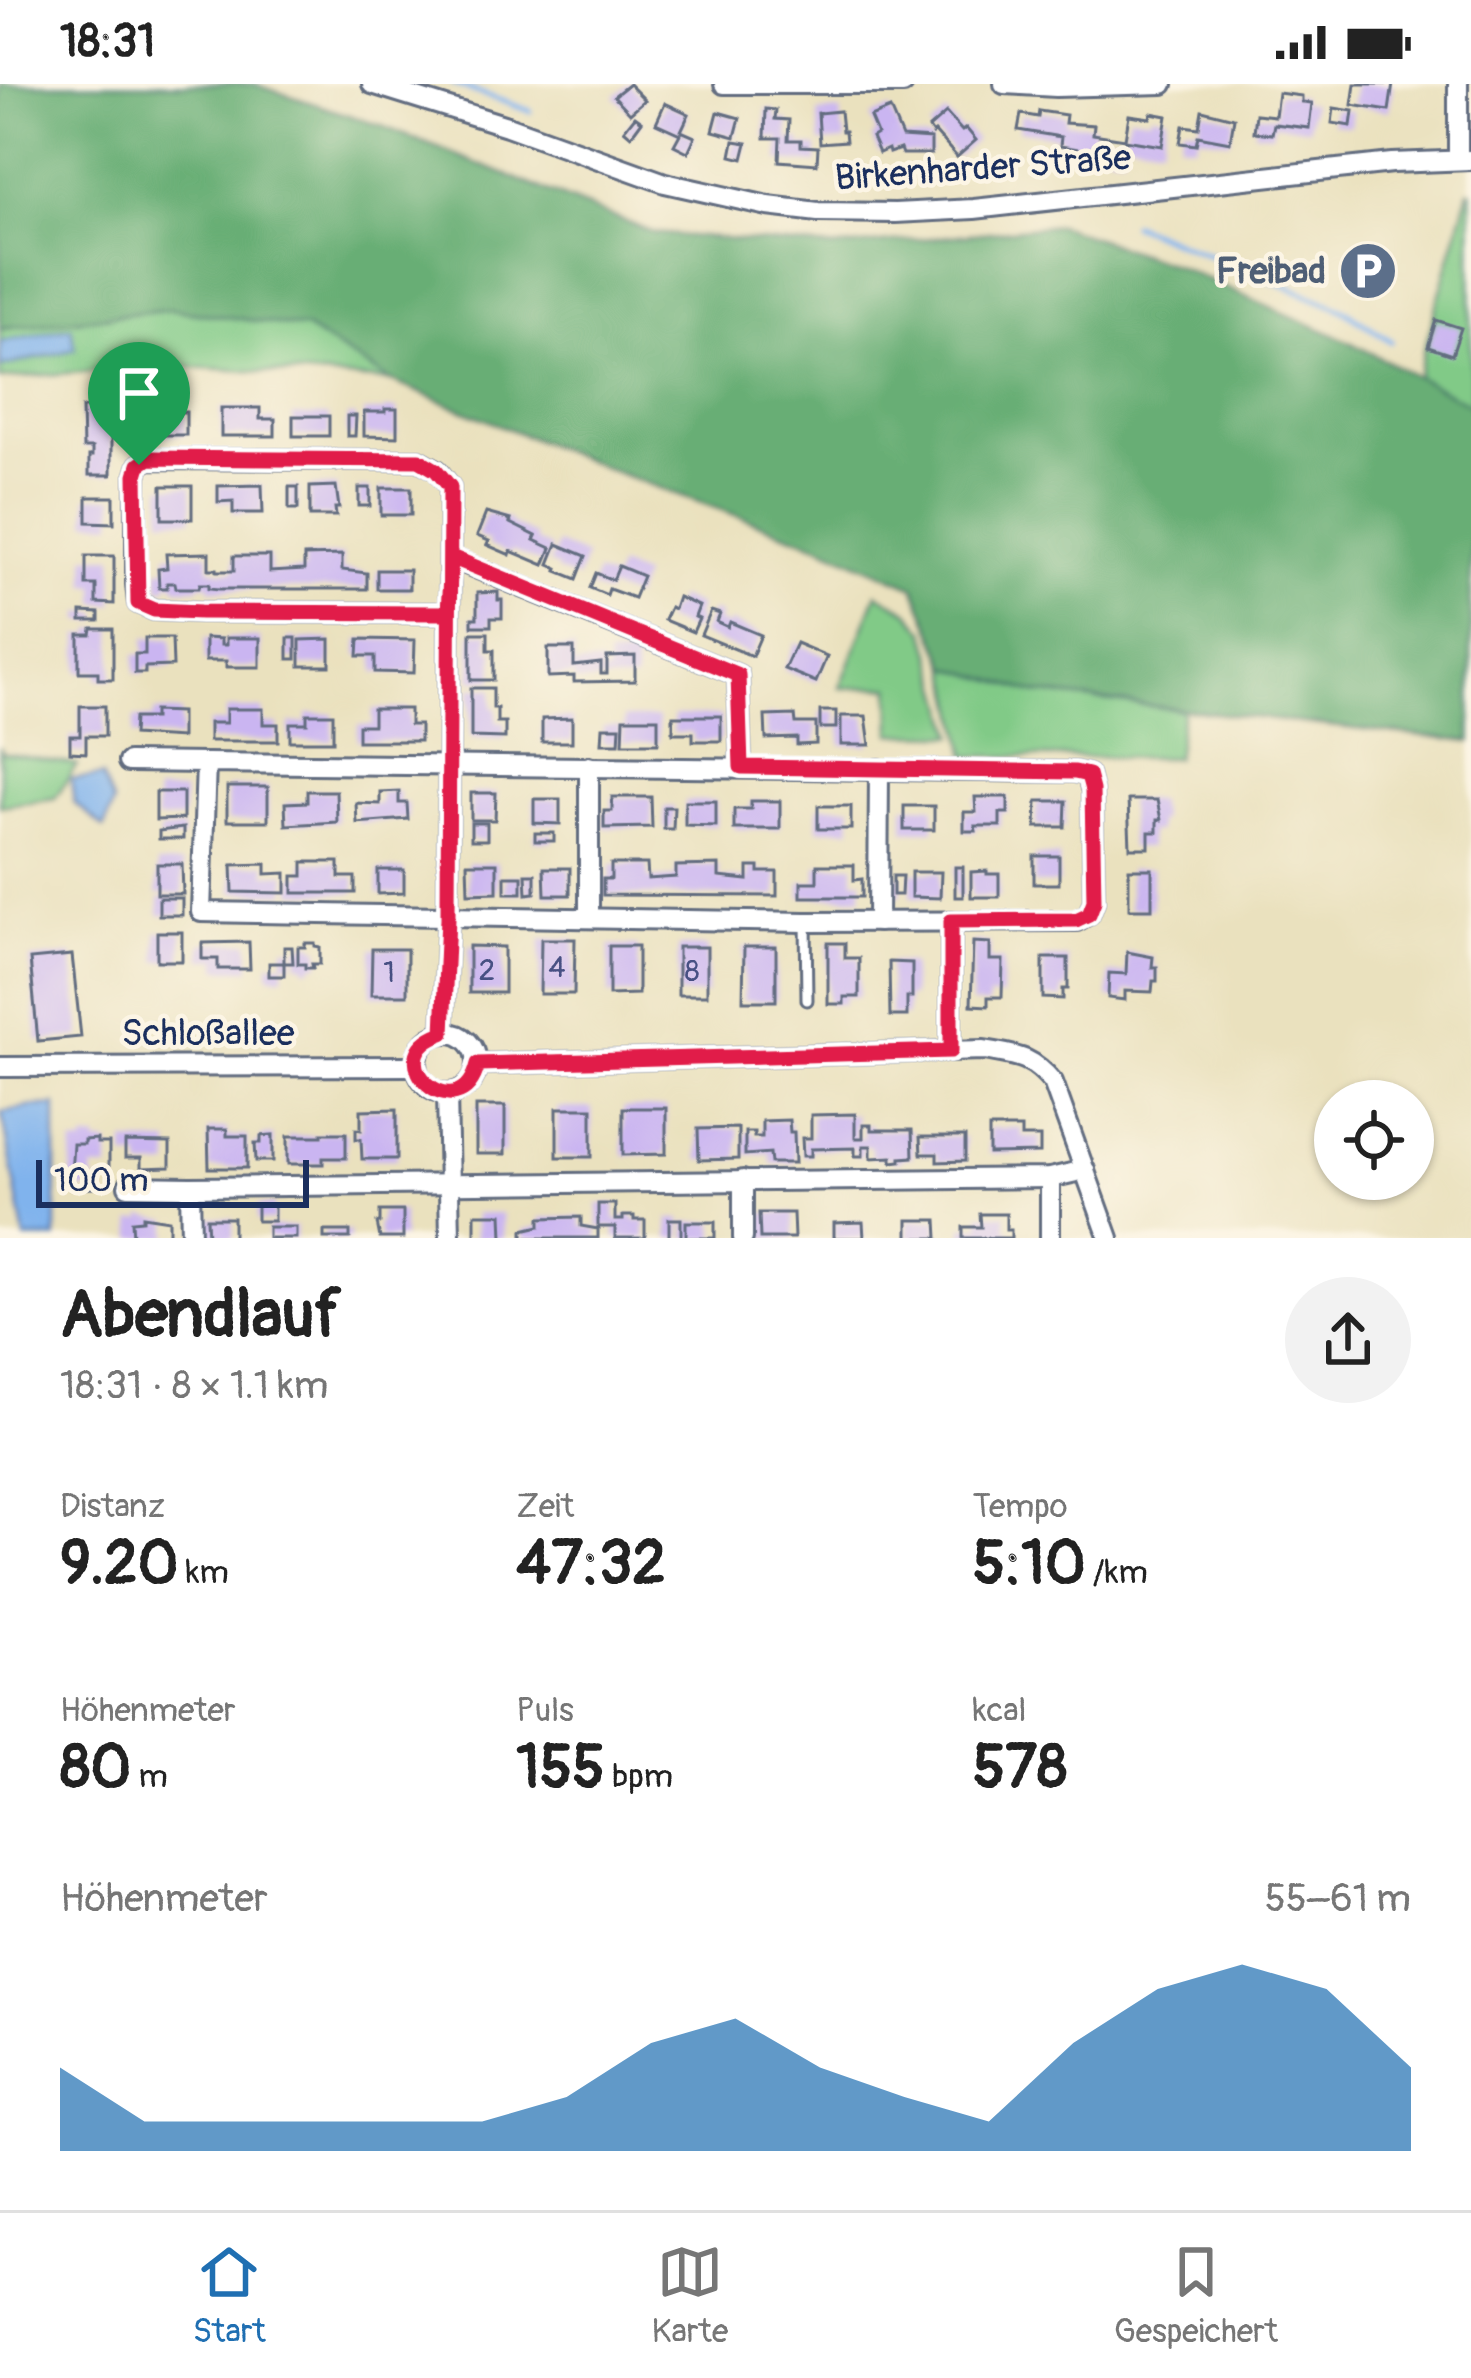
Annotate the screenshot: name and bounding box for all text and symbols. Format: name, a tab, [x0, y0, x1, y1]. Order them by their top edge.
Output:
text: 18:31	[60, 14, 155, 70]
street label: Birkenharder Straße	[833, 135, 1133, 201]
parking icon: Freibad	[1337, 240, 1399, 302]
place label: Freibad	[1216, 249, 1326, 294]
pin	[88, 342, 190, 465]
icon: arrive	[106, 360, 172, 426]
house number: 4	[548, 949, 566, 986]
house number: 2	[479, 952, 495, 989]
house number: 8	[684, 953, 700, 990]
house number: 1	[383, 954, 395, 991]
street label: Schloßallee	[121, 1011, 295, 1056]
map controls	[1314, 1080, 1434, 1200]
button: locate	[1314, 1080, 1434, 1200]
scale bar	[36, 1154, 309, 1207]
text: 100 m	[54, 1160, 148, 1201]
text: Abendlauf	[60, 1274, 341, 1357]
button: share	[1285, 1277, 1411, 1403]
text: 18:31 · 8 × 1.1 km	[60, 1361, 328, 1410]
text: Distanz	[60, 1486, 165, 1527]
text: Zeit	[516, 1486, 574, 1527]
text: Tempo	[973, 1486, 1068, 1527]
text: 9.20	[60, 1527, 179, 1602]
text: 47:32	[516, 1527, 666, 1602]
text: 5:10	[973, 1527, 1086, 1602]
text: km	[179, 1552, 229, 1593]
text: /km	[1086, 1552, 1148, 1593]
text: Höhenmeter	[60, 1690, 236, 1731]
text: Puls	[516, 1690, 574, 1731]
text: kcal	[973, 1690, 1026, 1731]
text: 80	[60, 1731, 131, 1806]
text: 155	[516, 1731, 605, 1806]
text: 578	[973, 1731, 1067, 1806]
text: m	[131, 1756, 168, 1797]
text: bpm	[605, 1756, 673, 1797]
text: Höhenmeter	[60, 1874, 268, 1923]
text: 55–61 m	[1265, 1874, 1411, 1923]
tab: Start	[193, 2239, 266, 2352]
tab: Karte	[652, 2239, 728, 2352]
tab: Gespeichert	[1114, 2239, 1278, 2352]

